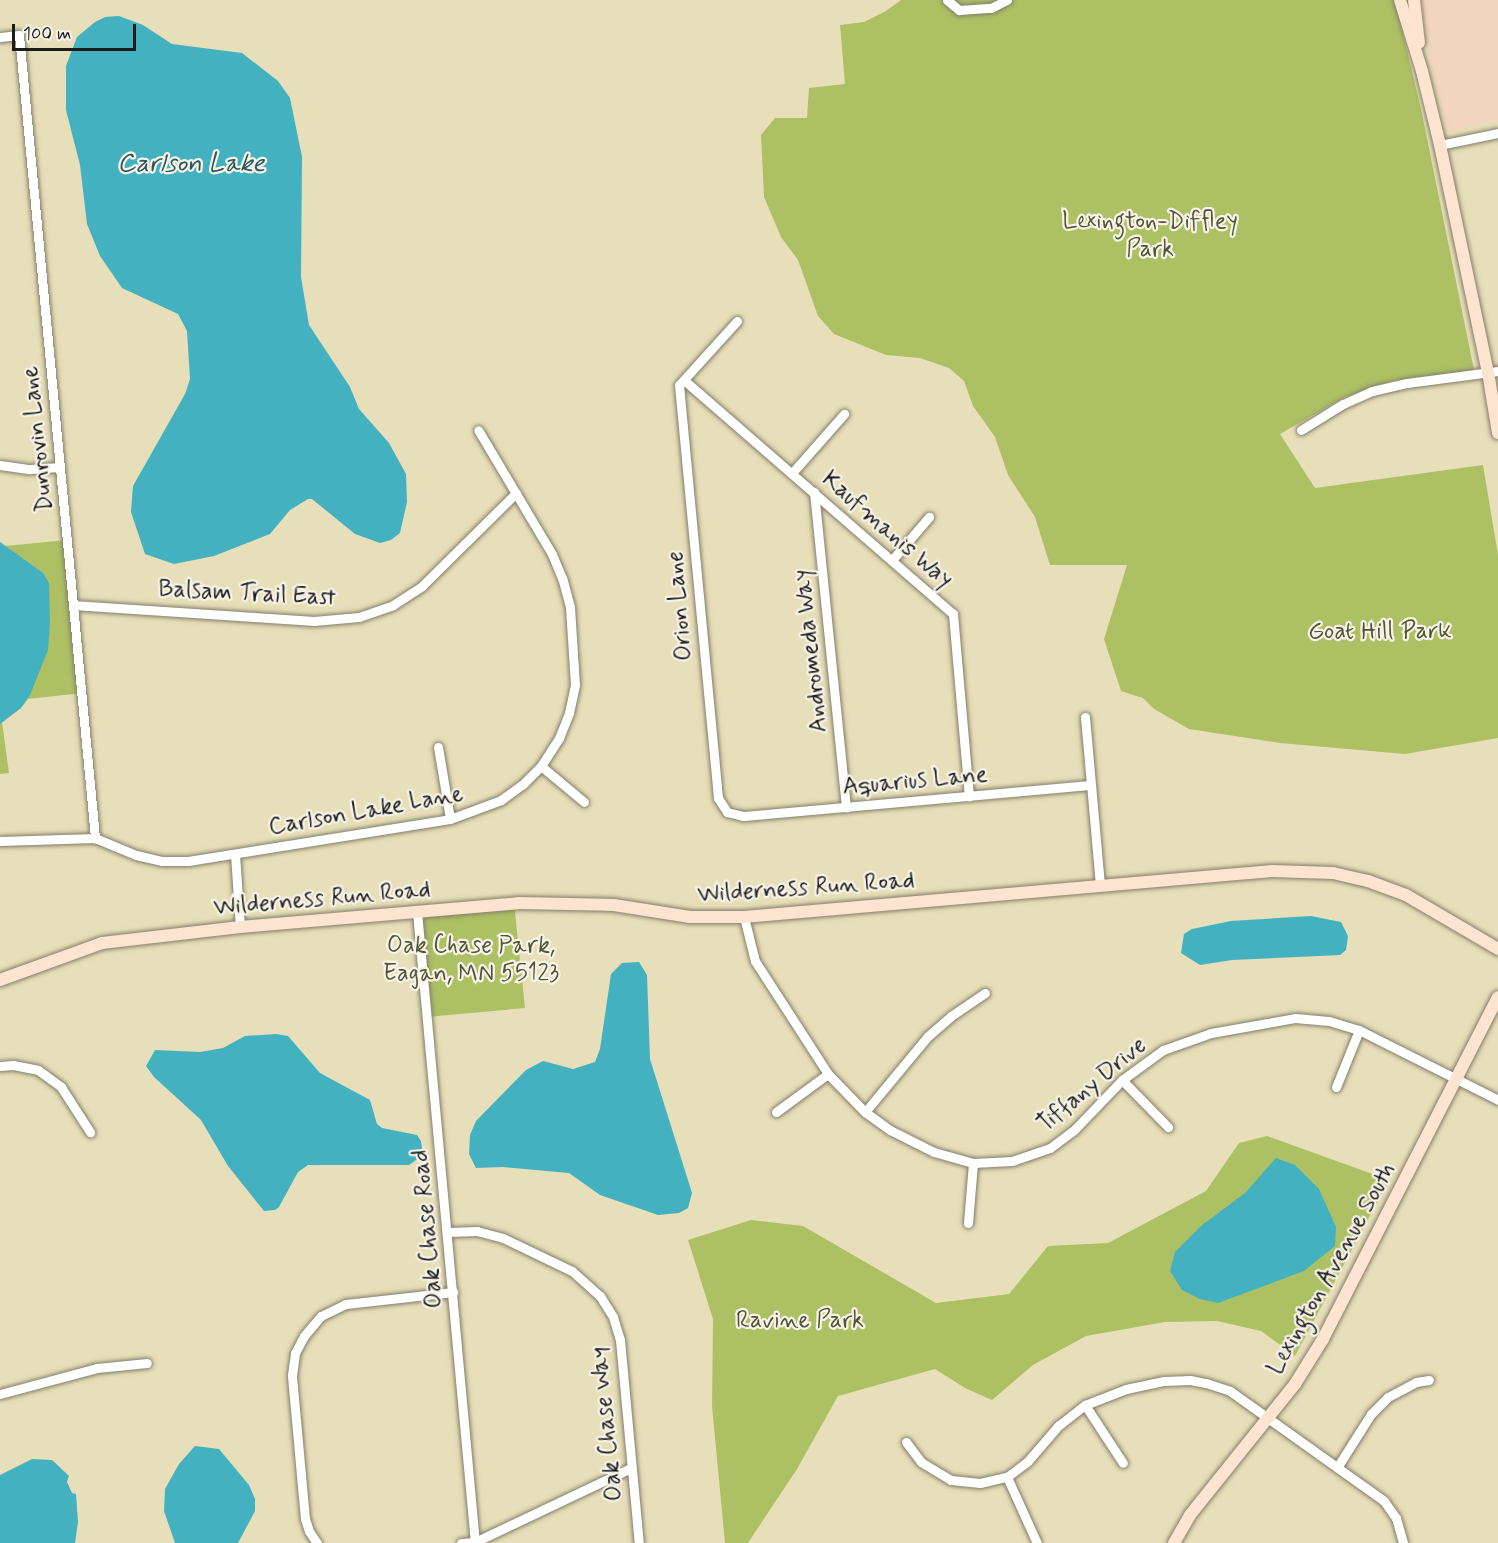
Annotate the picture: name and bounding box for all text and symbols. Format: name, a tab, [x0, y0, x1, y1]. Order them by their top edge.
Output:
scale bar	[15, 12, 140, 50]
text: 100 m	[23, 22, 71, 46]
water label: Carlson Lake	[117, 149, 265, 181]
park label: Lexington-Diffley Park	[1062, 208, 1238, 264]
street label: Dunrovin Lane	[16, 364, 60, 514]
street label: Kaufmanis Way	[814, 464, 960, 596]
street label: Orion Lane	[661, 549, 699, 663]
street label: Andromeda Way	[788, 567, 834, 735]
street label: Balsam Trail East	[160, 575, 334, 613]
park label: Goat Hill Park	[1311, 618, 1449, 646]
street label: Aquarius Lane	[843, 760, 987, 802]
street label: Carlson Lake Lane	[268, 780, 464, 842]
street label: Wilderness Run Road	[700, 866, 912, 910]
street label: Wilderness Run Road	[216, 875, 428, 923]
park label: Oak Chase Park, Eagan, MN 55123	[382, 932, 560, 988]
street label: Tiffany Drive	[1032, 1032, 1152, 1138]
street label: Oak Chase Road	[407, 1146, 449, 1312]
street label: Lexington Avenue South	[1262, 1159, 1402, 1379]
park label: Ravine Park	[736, 1307, 864, 1335]
street label: Oak Chase Way	[584, 1342, 630, 1506]

